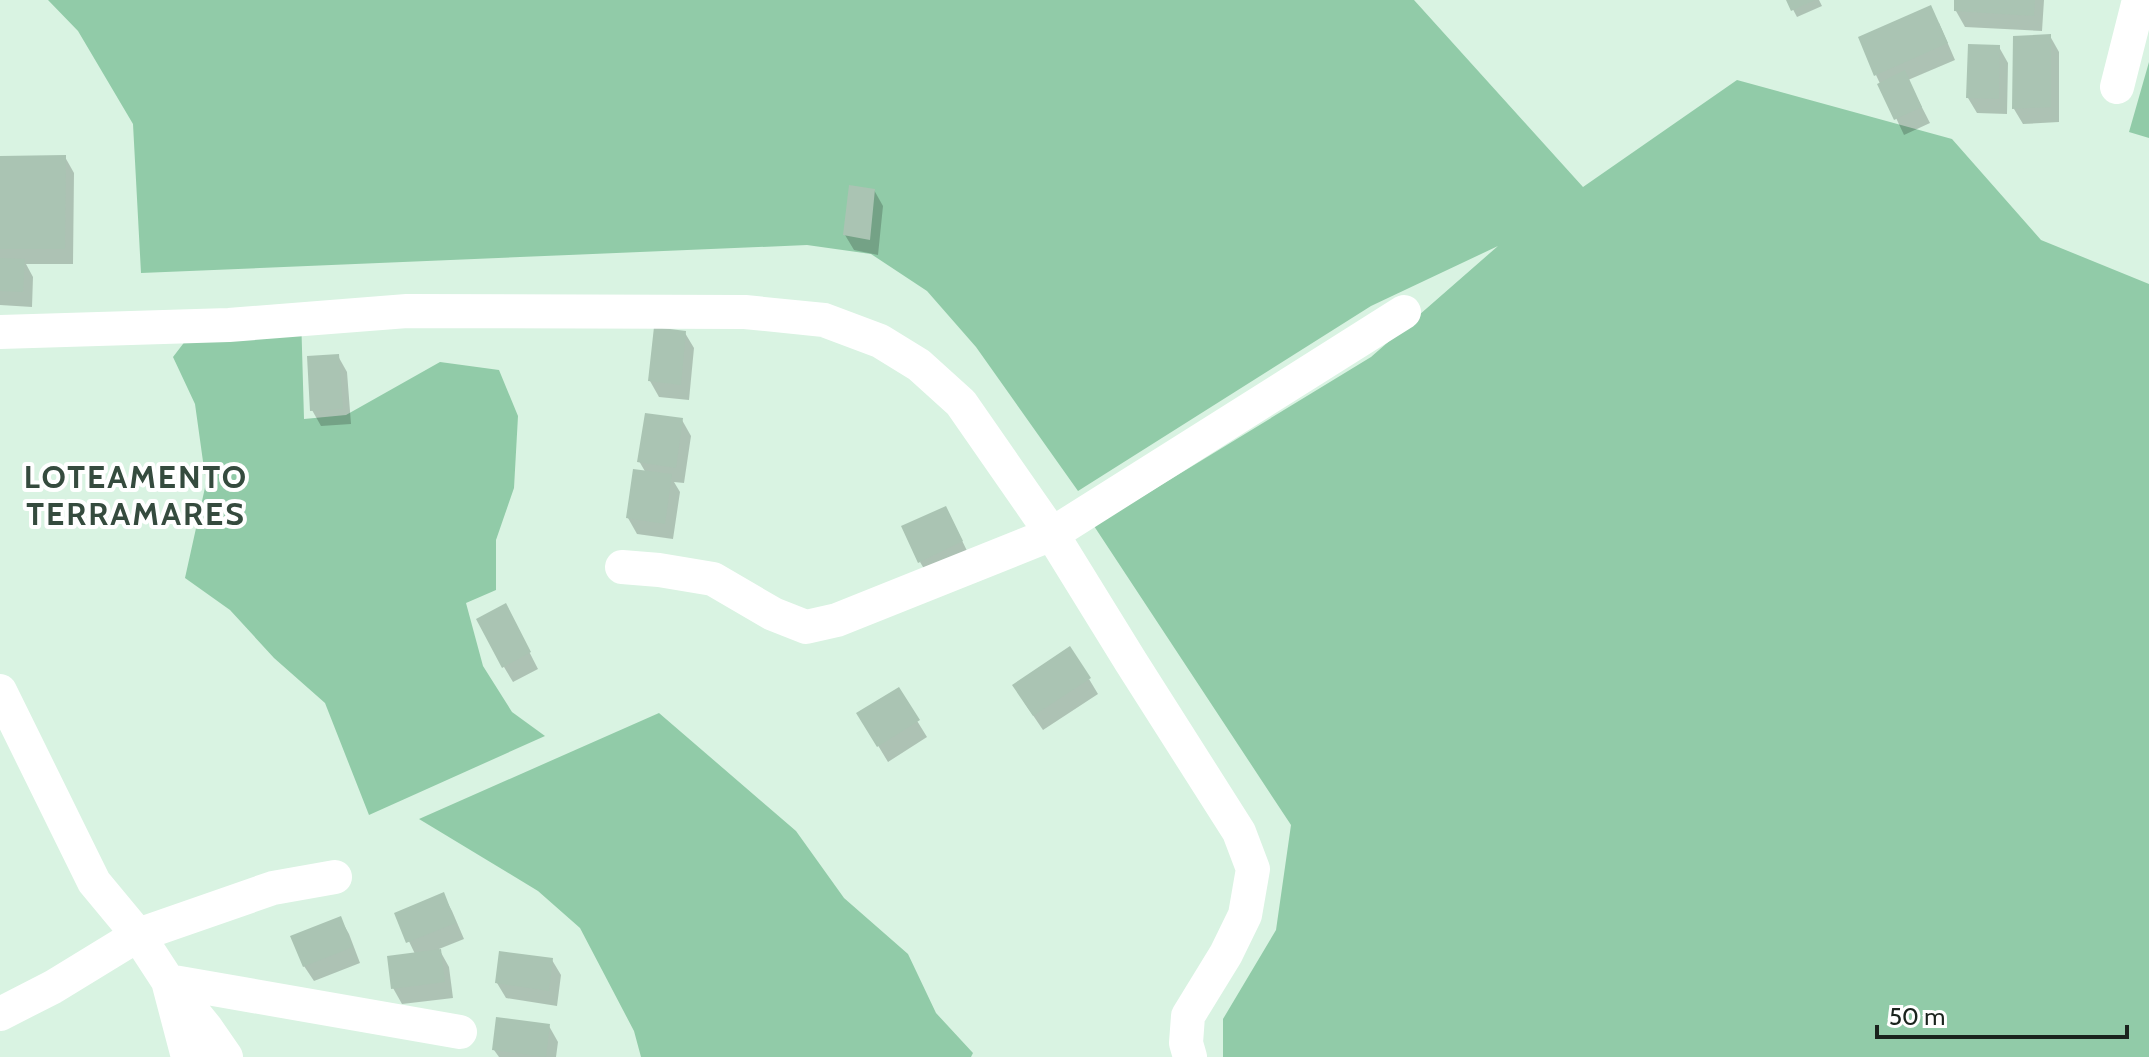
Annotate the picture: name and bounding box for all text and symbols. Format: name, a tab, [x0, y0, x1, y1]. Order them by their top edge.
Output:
district label: LOTEAMENTO TERRAMARES	[24, 457, 248, 533]
scale bar	[1877, 989, 2127, 1039]
text: 50 m	[1889, 1002, 1945, 1031]

